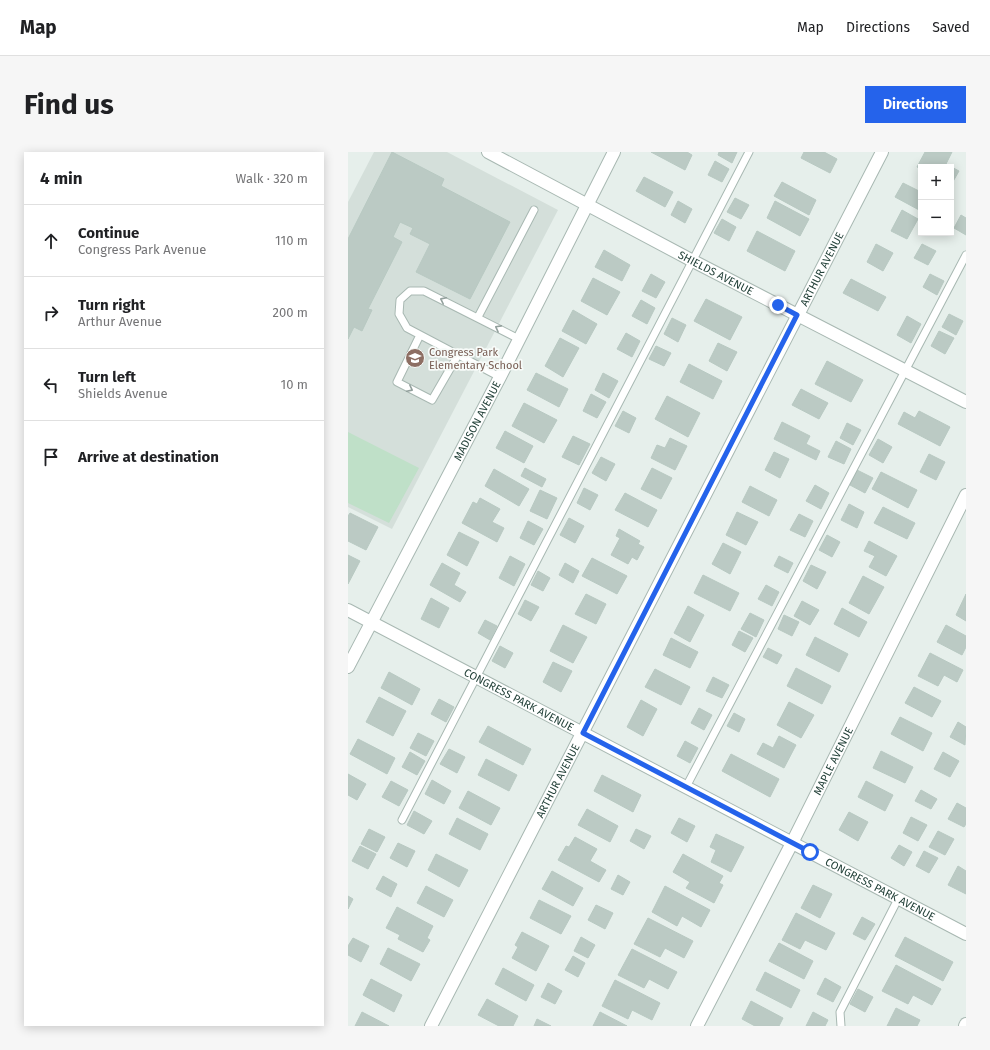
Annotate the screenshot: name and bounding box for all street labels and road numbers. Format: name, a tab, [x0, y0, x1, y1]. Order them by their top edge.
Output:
street label: ARTHUR AVENUE	[798, 230, 847, 308]
street label: SHIELDS AVENUE	[676, 248, 756, 298]
street label: MADISON AVENUE	[451, 379, 504, 463]
street label: CONGRESS PARK AVENUE	[462, 666, 576, 734]
street label: MAPLE AVENUE	[811, 725, 856, 797]
street label: ARTHUR AVENUE	[534, 742, 583, 820]
street label: CONGRESS PARK AVENUE	[823, 855, 937, 924]

